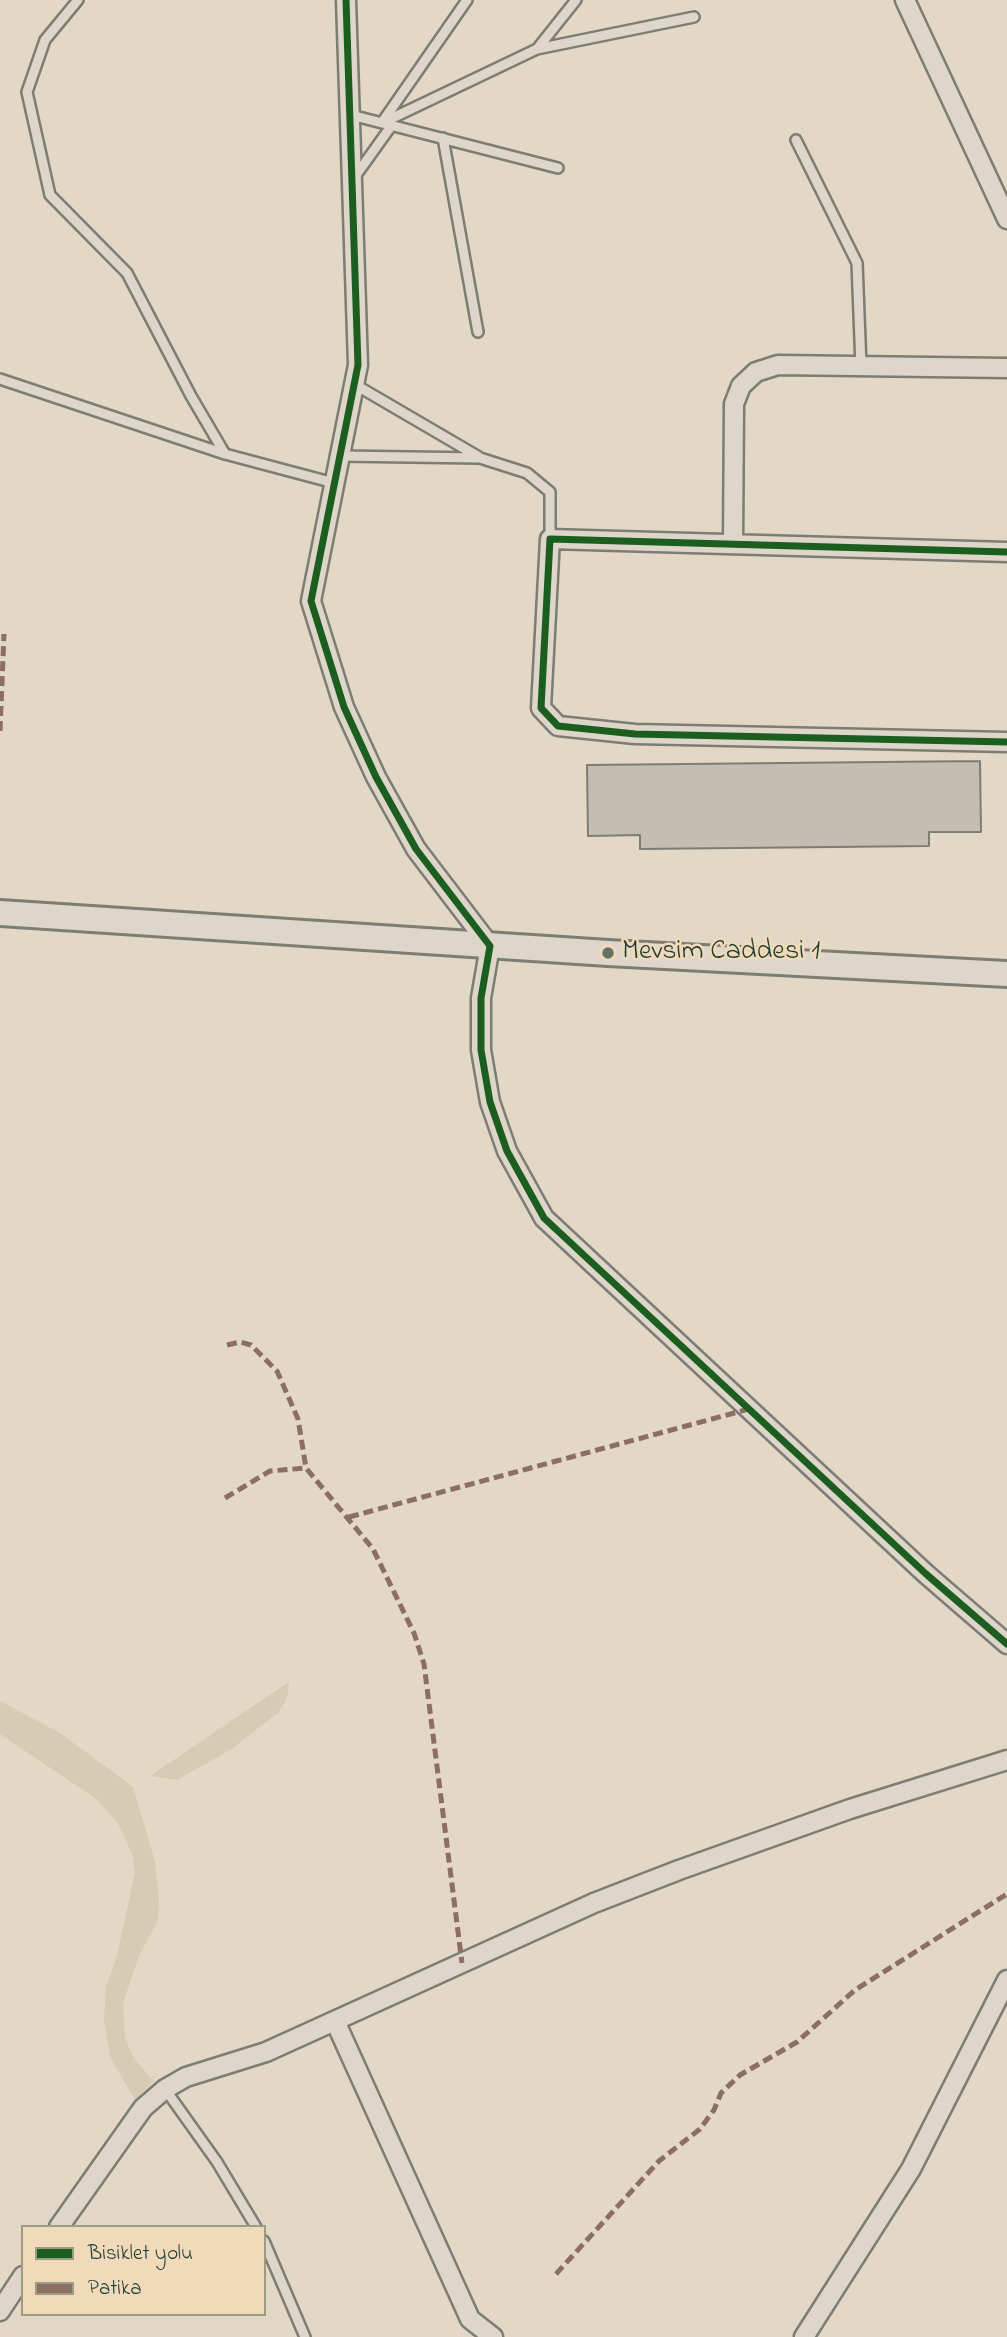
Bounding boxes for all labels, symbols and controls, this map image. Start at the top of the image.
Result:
place label: Mevsim Caddesi 1 [622,936,820,970]
marker: Mevsim Caddesi 1 [600,945,616,961]
legend [21,2225,266,2316]
text: Bisiklet yolu [88,2239,193,2269]
text: Patika [88,2274,142,2304]

